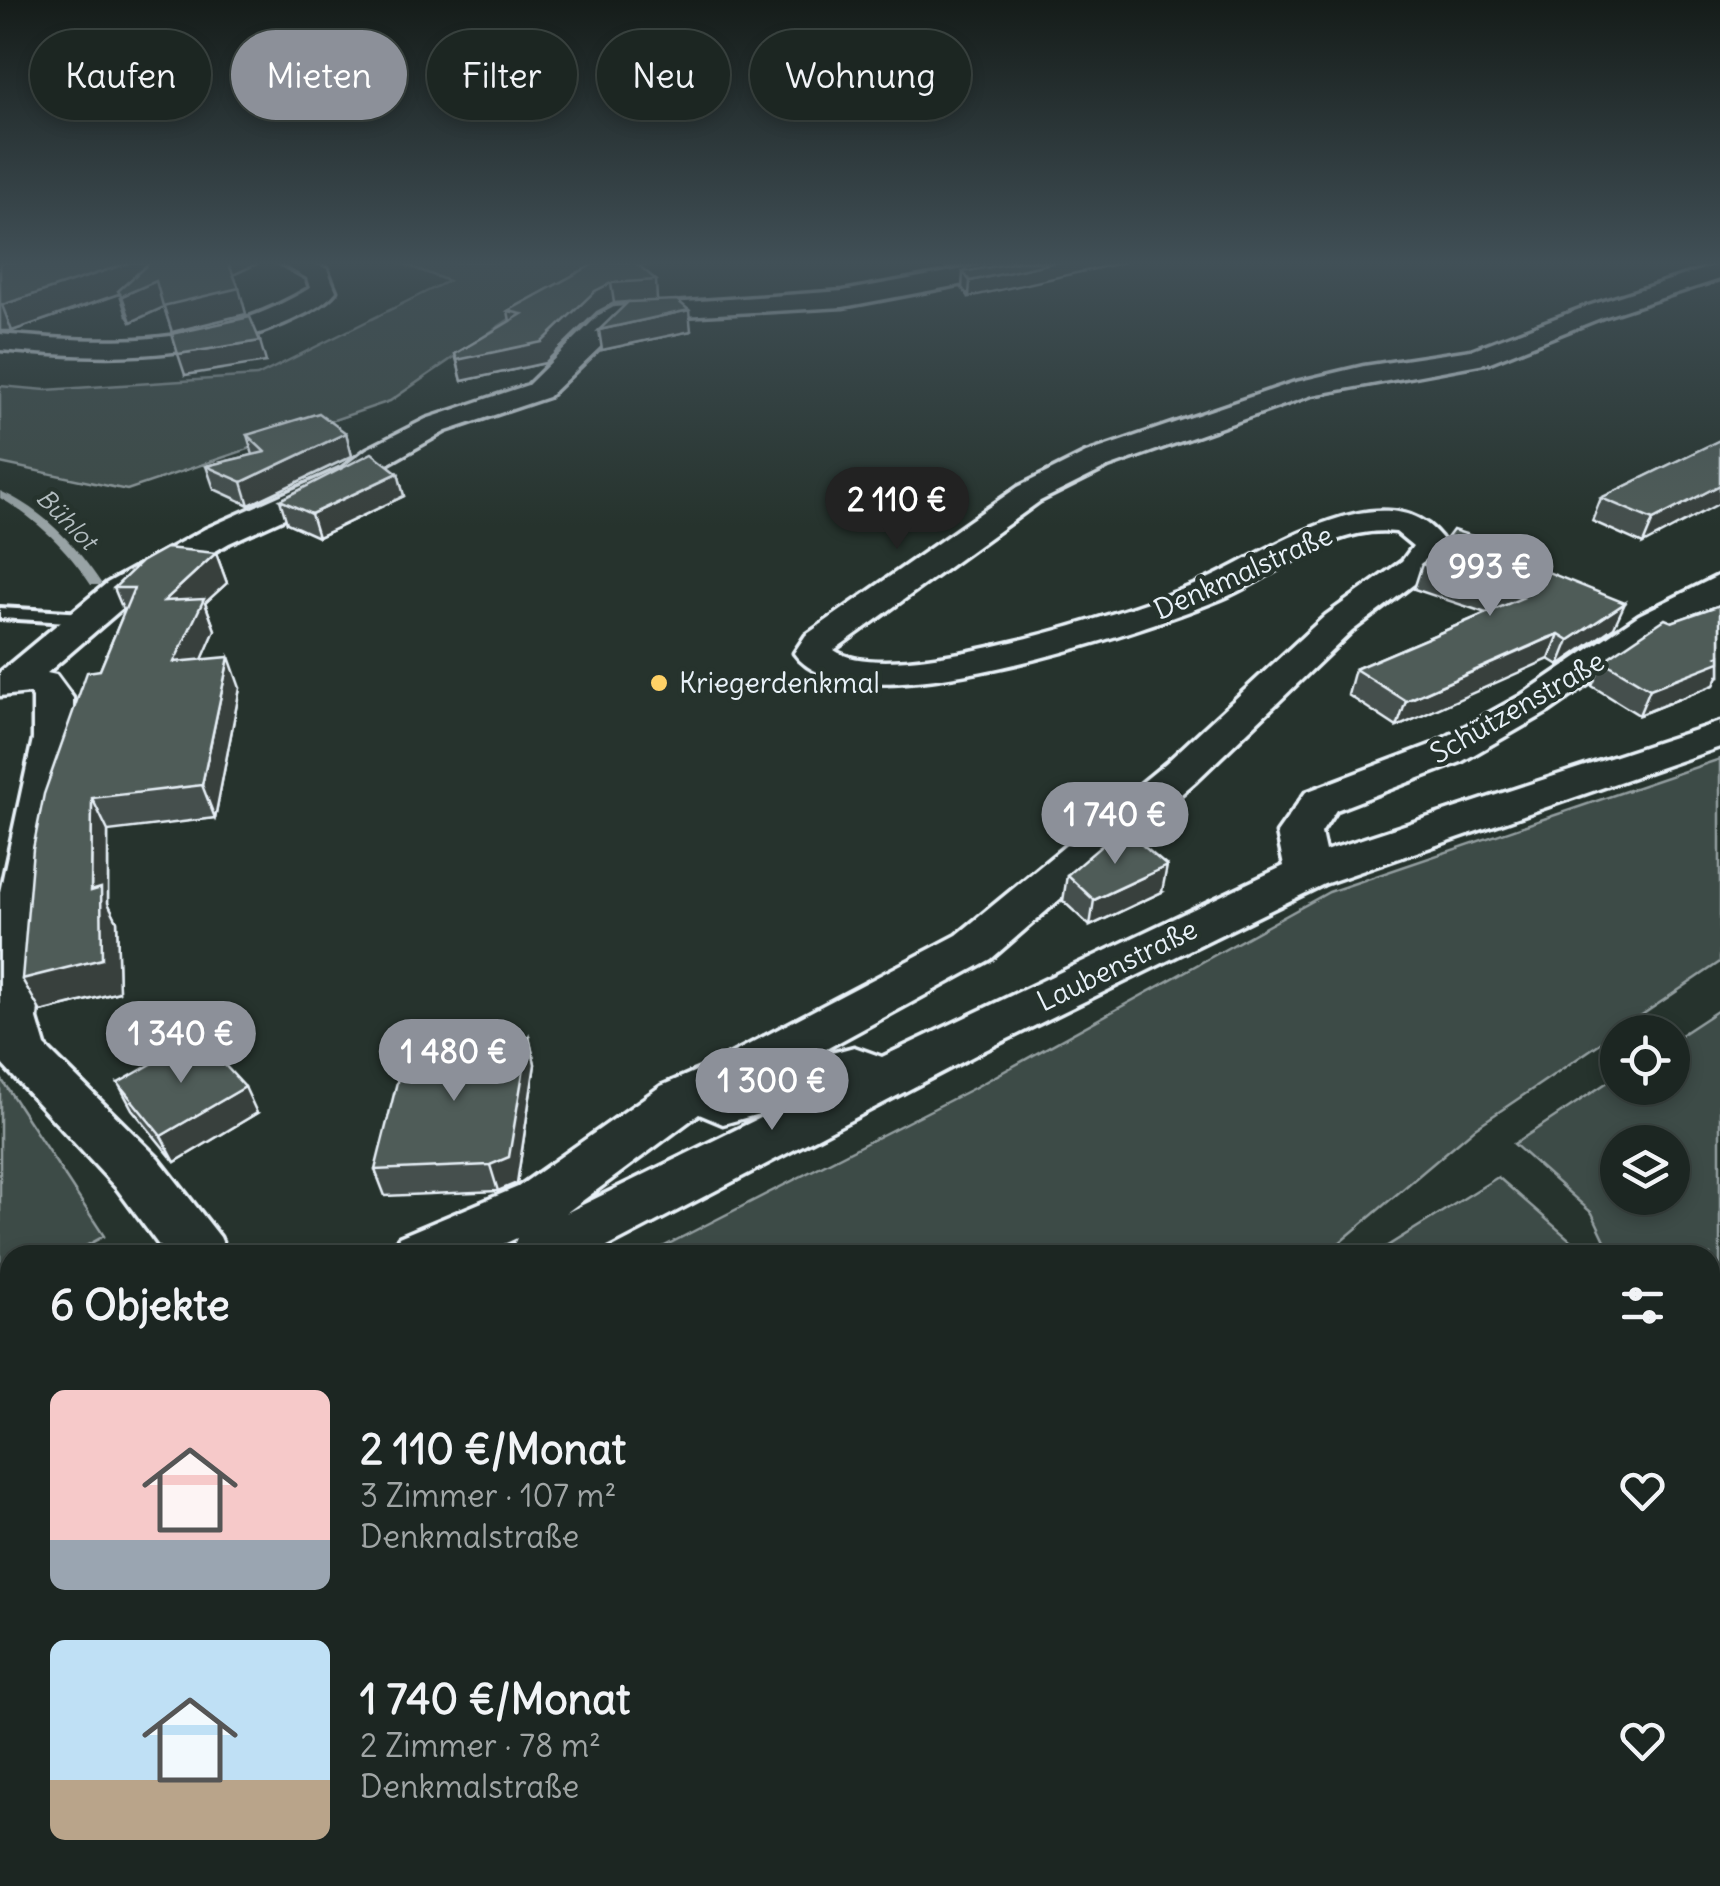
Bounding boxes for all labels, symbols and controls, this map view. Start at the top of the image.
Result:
chip: Kaufen [30,30,211,120]
chip: Mieten [231,30,407,120]
chip: Filter [427,30,577,120]
chip: Neu [597,30,730,120]
chip: Wohnung [750,30,971,120]
pin: 2 110 € [805,467,989,552]
text: 2 110 € [847,479,947,520]
water label: Bühlot [30,482,107,559]
street label: Denkmalstraße [1148,517,1338,627]
pin: 993 € [1420,534,1560,619]
text: 993 € [1448,546,1532,587]
street label: Schützenstraße [1423,643,1611,771]
place label: Kriegerdenkmal [679,665,880,701]
marker: Kriegerdenkmal [648,672,670,694]
pin: 1 740 € [1023,782,1207,867]
text: 1 740 € [1063,794,1167,835]
street label: Laubenstraße [1031,911,1203,1019]
pin: 1 340 € [89,1001,273,1086]
text: 1 340 € [128,1013,234,1054]
map controls [1600,1015,1690,1215]
button: locate [1600,1015,1690,1105]
pin: 1 480 € [362,1019,546,1104]
text: 1 480 € [401,1031,507,1072]
pin: 1 300 € [680,1048,864,1133]
text: 1 300 € [718,1060,826,1101]
button: layers [1600,1125,1690,1215]
icon: filters [1615,1278,1670,1333]
text: 6 Objekte [50,1279,230,1331]
text: 2 110 €/Monat [360,1423,626,1475]
icon: home [130,1430,250,1550]
icon: heart [1615,1463,1670,1518]
text: 3 Zimmer · 107 m² [360,1475,617,1516]
text: Denkmalstraße [360,1516,579,1557]
text: 1 740 €/Monat [360,1673,630,1725]
icon: home [130,1680,250,1800]
icon: heart [1615,1713,1670,1768]
text: 2 Zimmer · 78 m² [360,1725,601,1766]
text: Denkmalstraße [360,1766,579,1807]

